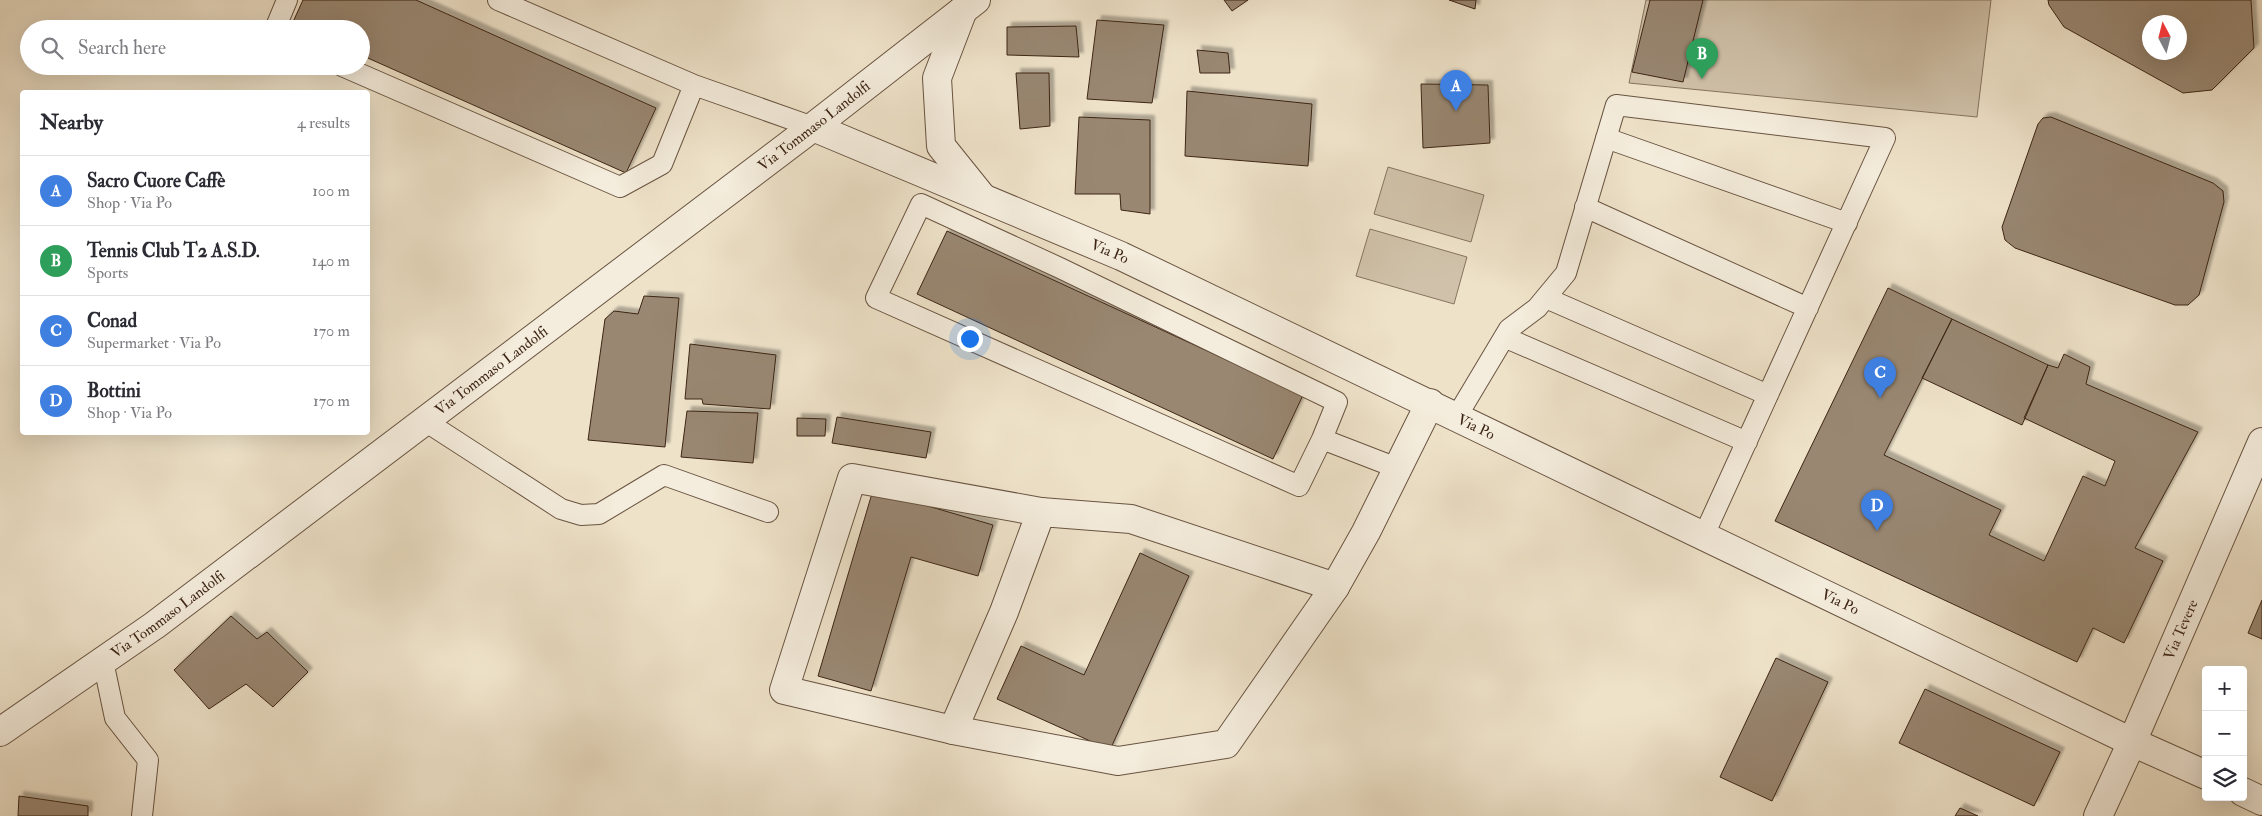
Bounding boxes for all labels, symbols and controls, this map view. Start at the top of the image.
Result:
north arrow [2142,15,2187,60]
search box [20,20,370,75]
icon: search [38,34,66,62]
text: Search here [78,36,166,60]
pin: B [1686,38,1718,79]
pin: A [1440,70,1472,111]
street label: Via Tommaso Landolfi [754,77,874,175]
text: Nearby [40,109,103,136]
text: 4 results [297,113,350,133]
text: Sacro Cuore Caffè [87,169,225,193]
text: A [51,181,61,201]
text: 100 m [312,181,350,201]
text: Shop · Via Po [87,193,172,213]
street label: Via Po [1088,235,1132,268]
text: Tennis Club T2 A.S.D. [87,239,260,263]
text: B [51,251,61,271]
text: 140 m [312,251,350,271]
text: Sports [87,263,128,283]
text: Conad [87,309,137,333]
text: C [50,321,62,341]
text: 170 m [313,321,350,341]
street label: Via Tommaso Landolfi [431,322,551,419]
your location [957,326,983,352]
text: Supermarket · Via Po [87,333,221,353]
pin: C [1864,357,1896,398]
text: Bottini [87,379,141,403]
text: D [49,391,63,411]
text: 170 m [313,391,350,411]
text: Shop · Via Po [87,403,172,423]
street label: Via Po [1454,410,1498,444]
pin: D [1861,490,1893,531]
street label: Via Tommaso Landolfi [107,566,229,662]
street label: Via Po [1818,585,1862,619]
street label: Via Tevere [2159,596,2202,663]
map controls [2202,666,2247,801]
button: + [2202,666,2247,711]
button: − [2202,711,2247,756]
button: layers [2202,756,2247,801]

